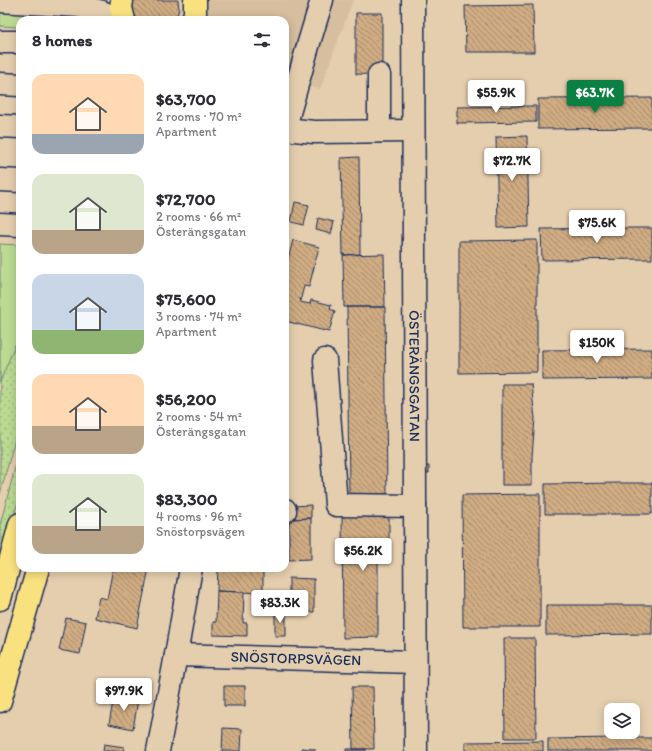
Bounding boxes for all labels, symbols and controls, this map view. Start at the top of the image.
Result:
icon: filters [251,29,273,51]
text: 8 homes [32,30,92,50]
pin: $55.9K [463,80,529,114]
pin: $63.7K [562,80,628,114]
text: $55.9K [477,85,515,100]
text: $63.7K [576,85,614,100]
text: $63,700 [156,89,216,109]
icon: home [64,90,112,138]
text: 2 rooms · 70 m² [156,109,242,124]
text: Apartment [156,124,217,139]
pin: $72.7K [479,148,545,182]
text: $72.7K [493,153,531,168]
text: $72,700 [156,189,215,209]
icon: home [64,190,112,238]
text: 2 rooms · 66 m² [156,209,241,224]
pin: $75.6K [564,210,630,244]
text: $75.6K [578,215,616,230]
text: Österängsgatan [156,224,246,239]
text: $75,600 [156,289,216,309]
icon: home [64,290,112,338]
text: 3 rooms · 74 m² [156,309,242,324]
street label: ÖSTERÄNGSGATAN [405,310,424,442]
text: Apartment [156,324,217,339]
pin: $150K [569,330,625,364]
text: $150K [579,335,615,350]
text: $56,200 [156,389,216,409]
icon: home [64,390,112,438]
text: 2 rooms · 54 m² [156,409,242,424]
text: Österängsgatan [156,424,246,439]
text: $83,300 [156,489,217,509]
icon: home [64,490,112,538]
text: 4 rooms · 96 m² [156,509,242,524]
text: Snöstorpsvägen [156,524,245,539]
pin: $56.2K [330,538,396,572]
text: $56.2K [344,543,382,558]
pin: $83.3K [247,590,313,624]
text: $83.3K [260,595,300,610]
street label: SNÖSTORPSVÄGEN [230,648,362,669]
pin: $97.9K [91,678,157,712]
text: $97.9K [105,683,143,698]
map controls [604,703,640,739]
button: layers [604,703,640,739]

